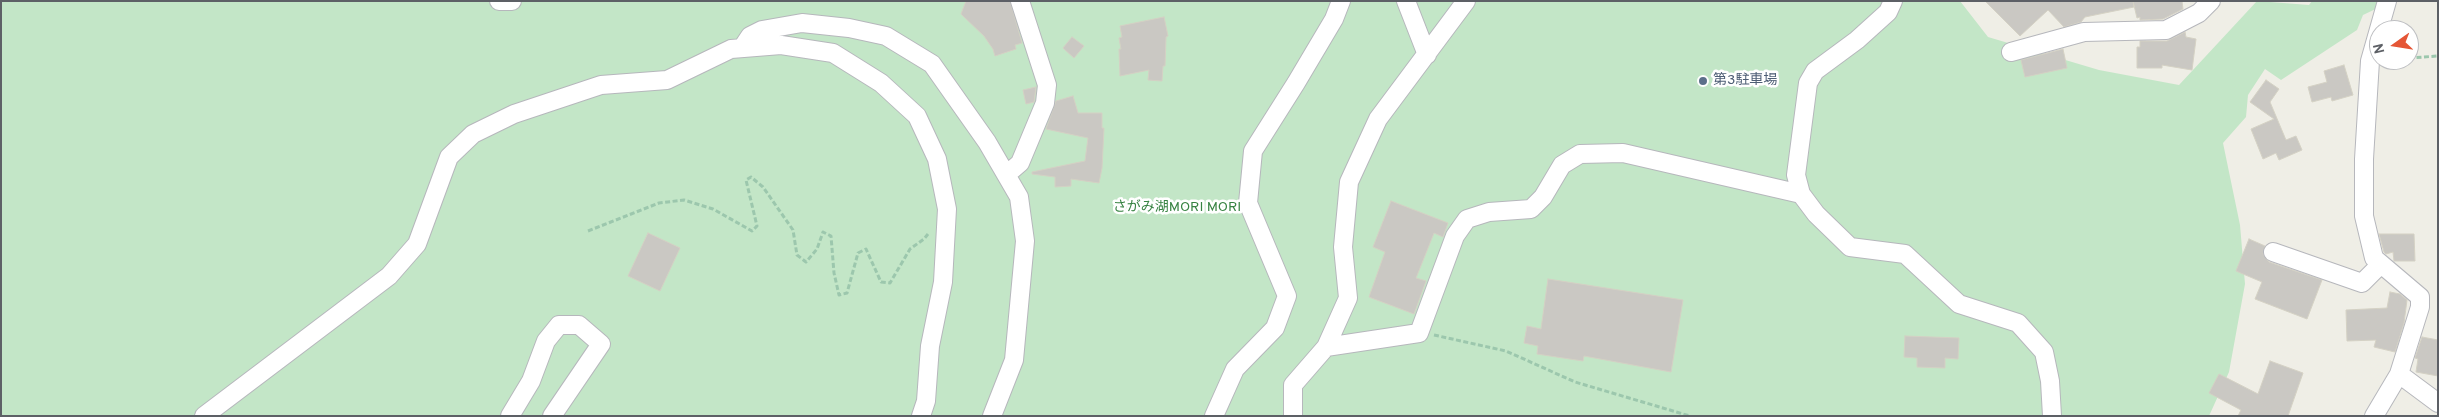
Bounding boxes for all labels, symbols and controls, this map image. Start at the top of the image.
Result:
north arrow [2369,20,2419,70]
text: N [2370,41,2389,55]
place label: 第3駐車場 [1713,73,1777,89]
marker: 第3駐車場 [1697,75,1709,87]
park label: さがみ湖MORI MORI [1113,200,1241,216]

